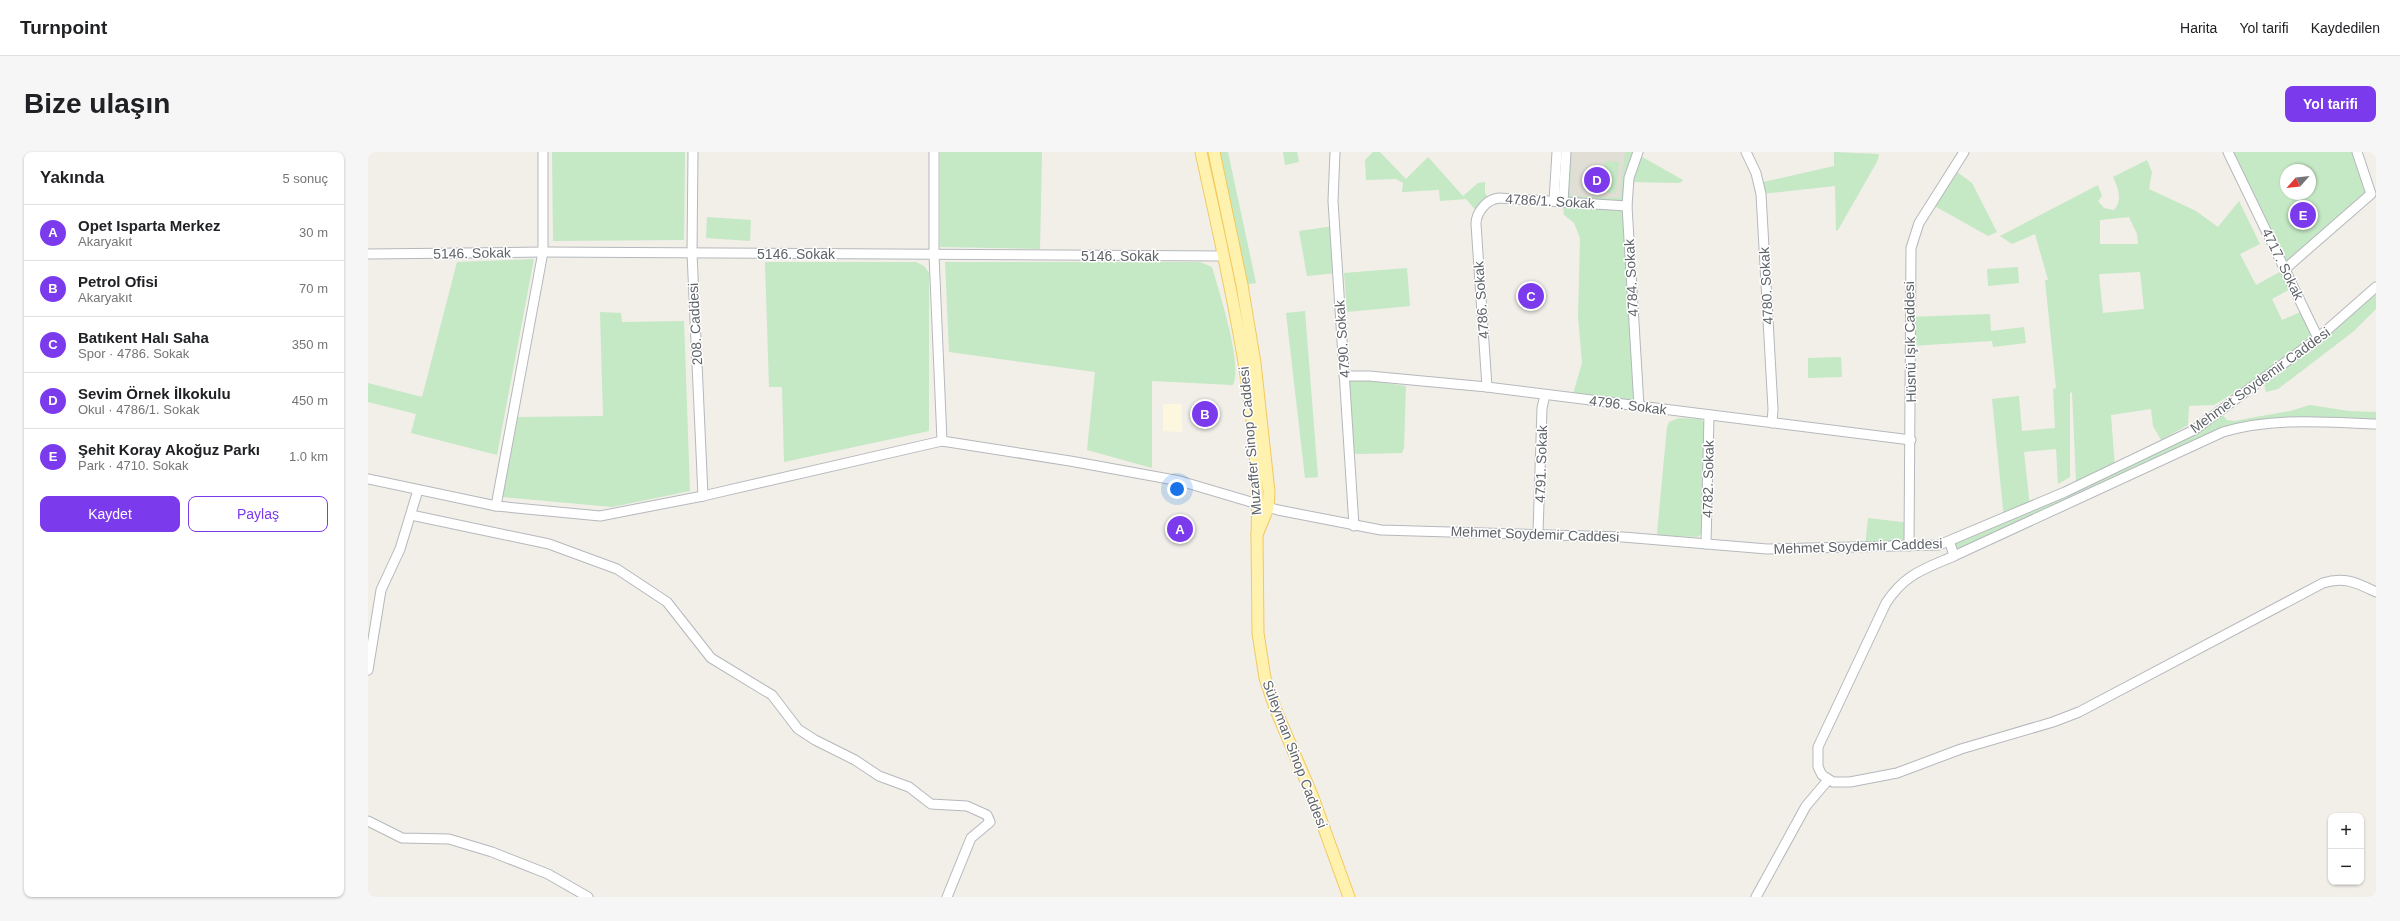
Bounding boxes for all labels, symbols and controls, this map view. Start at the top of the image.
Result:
text: Turnpoint [20,17,107,38]
text: Harita [2180,20,2217,36]
text: Yol tarifi [2239,20,2289,36]
text: Kaydedilen [2311,20,2380,36]
button: Yol tarifi [2285,86,2376,122]
text: Bize ulaşın [24,88,170,119]
north arrow [2280,164,2316,200]
pin: D [1584,165,1610,195]
text: Yakında [40,168,104,187]
text: 5 sonuç [282,171,328,186]
street label: 4786/1. Sokak [1505,191,1596,211]
pin: E [2290,200,2316,230]
text: Opet Isparta Merkez [78,217,221,234]
text: A [48,225,58,240]
text: 30 m [299,225,328,240]
street label: 4717. Sokak [2259,226,2308,303]
text: Akaryakıt [78,234,132,249]
street label: 4784. Sokak [1621,238,1641,317]
street label: 5146. Sokak [433,244,512,262]
street label: 5146. Sokak [757,246,836,262]
street label: 4780. Sokak [1756,246,1776,325]
street label: 5146. Sokak [1081,248,1160,264]
street label: 4786. Sokak [1470,260,1492,339]
text: Petrol Ofisi [78,273,158,290]
text: B [48,281,58,296]
text: 70 m [299,281,328,296]
pin: C [1518,281,1544,311]
street label: Hüsnü Işık Caddesi [1901,281,1919,403]
street label: 208. Caddesi [685,282,705,366]
text: Akaryakıt [78,290,132,305]
street label: 4790. Sokak [1331,299,1353,378]
street label: Mehmet Soydemir Caddesi [2187,324,2333,436]
text: Batıkent Halı Saha [78,329,209,346]
text: C [48,337,58,352]
text: 350 m [292,337,328,352]
text: Spor · 4786. Sokak [78,346,189,361]
street label: Muzaffer Sinop Caddesi [1236,366,1264,516]
text: Sevim Örnek İlkokulu [78,385,231,402]
street label: 4796. Sokak [1588,392,1669,418]
text: D [48,393,58,408]
text: 450 m [292,393,328,408]
pin: B [1192,399,1218,429]
text: Okul · 4786/1. Sokak [78,402,199,417]
street label: 4791. Sokak [1532,424,1550,503]
street label: 4782. Sokak [1699,439,1717,518]
text: Şehit Koray Akoğuz Parkı [78,441,260,458]
text: E [49,449,57,464]
text: 1.0 km [289,449,328,464]
text: Park · 4710. Sokak [78,458,189,473]
your location [1167,479,1187,499]
button: Kaydet [40,496,180,532]
button: Paylaş [188,496,328,532]
pin: A [1167,514,1193,544]
street label: Mehmet Soydemir Caddesi [1450,523,1620,545]
street label: Mehmet Soydemir Caddesi [1773,535,1943,557]
street label: Süleyman Sinop Caddesi [1259,678,1331,830]
map controls [2328,813,2364,885]
button: + [2328,813,2364,849]
button: − [2328,849,2364,885]

